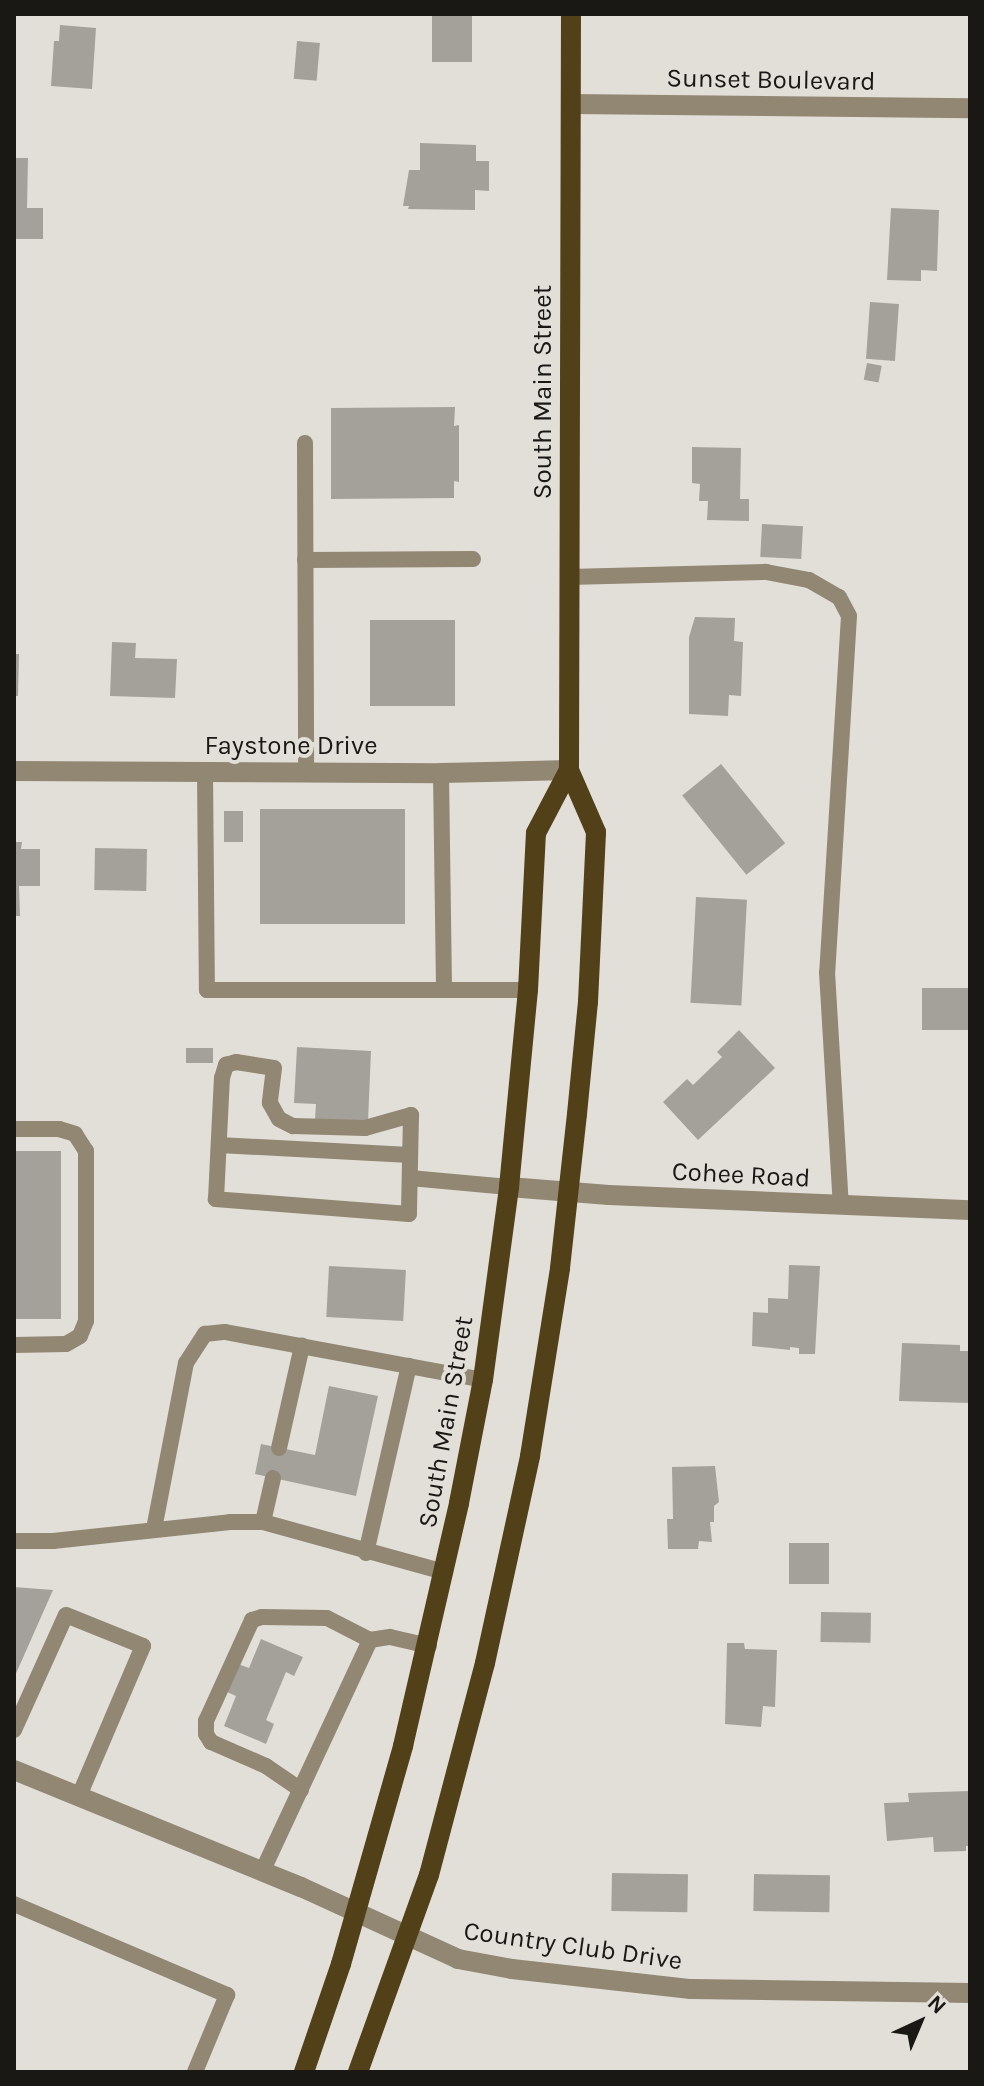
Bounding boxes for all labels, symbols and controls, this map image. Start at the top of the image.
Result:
street label: Sunset Boulevard [666,63,876,97]
street label: South Main Street [527,285,559,499]
street label: Faystone Drive [204,730,378,762]
street label: Cohee Road [671,1156,811,1194]
street label: South Main Street [412,1314,480,1530]
street label: Country Club Drive [462,1915,684,1977]
north arrow [880,1982,960,2062]
text: N [922,1990,951,2020]

